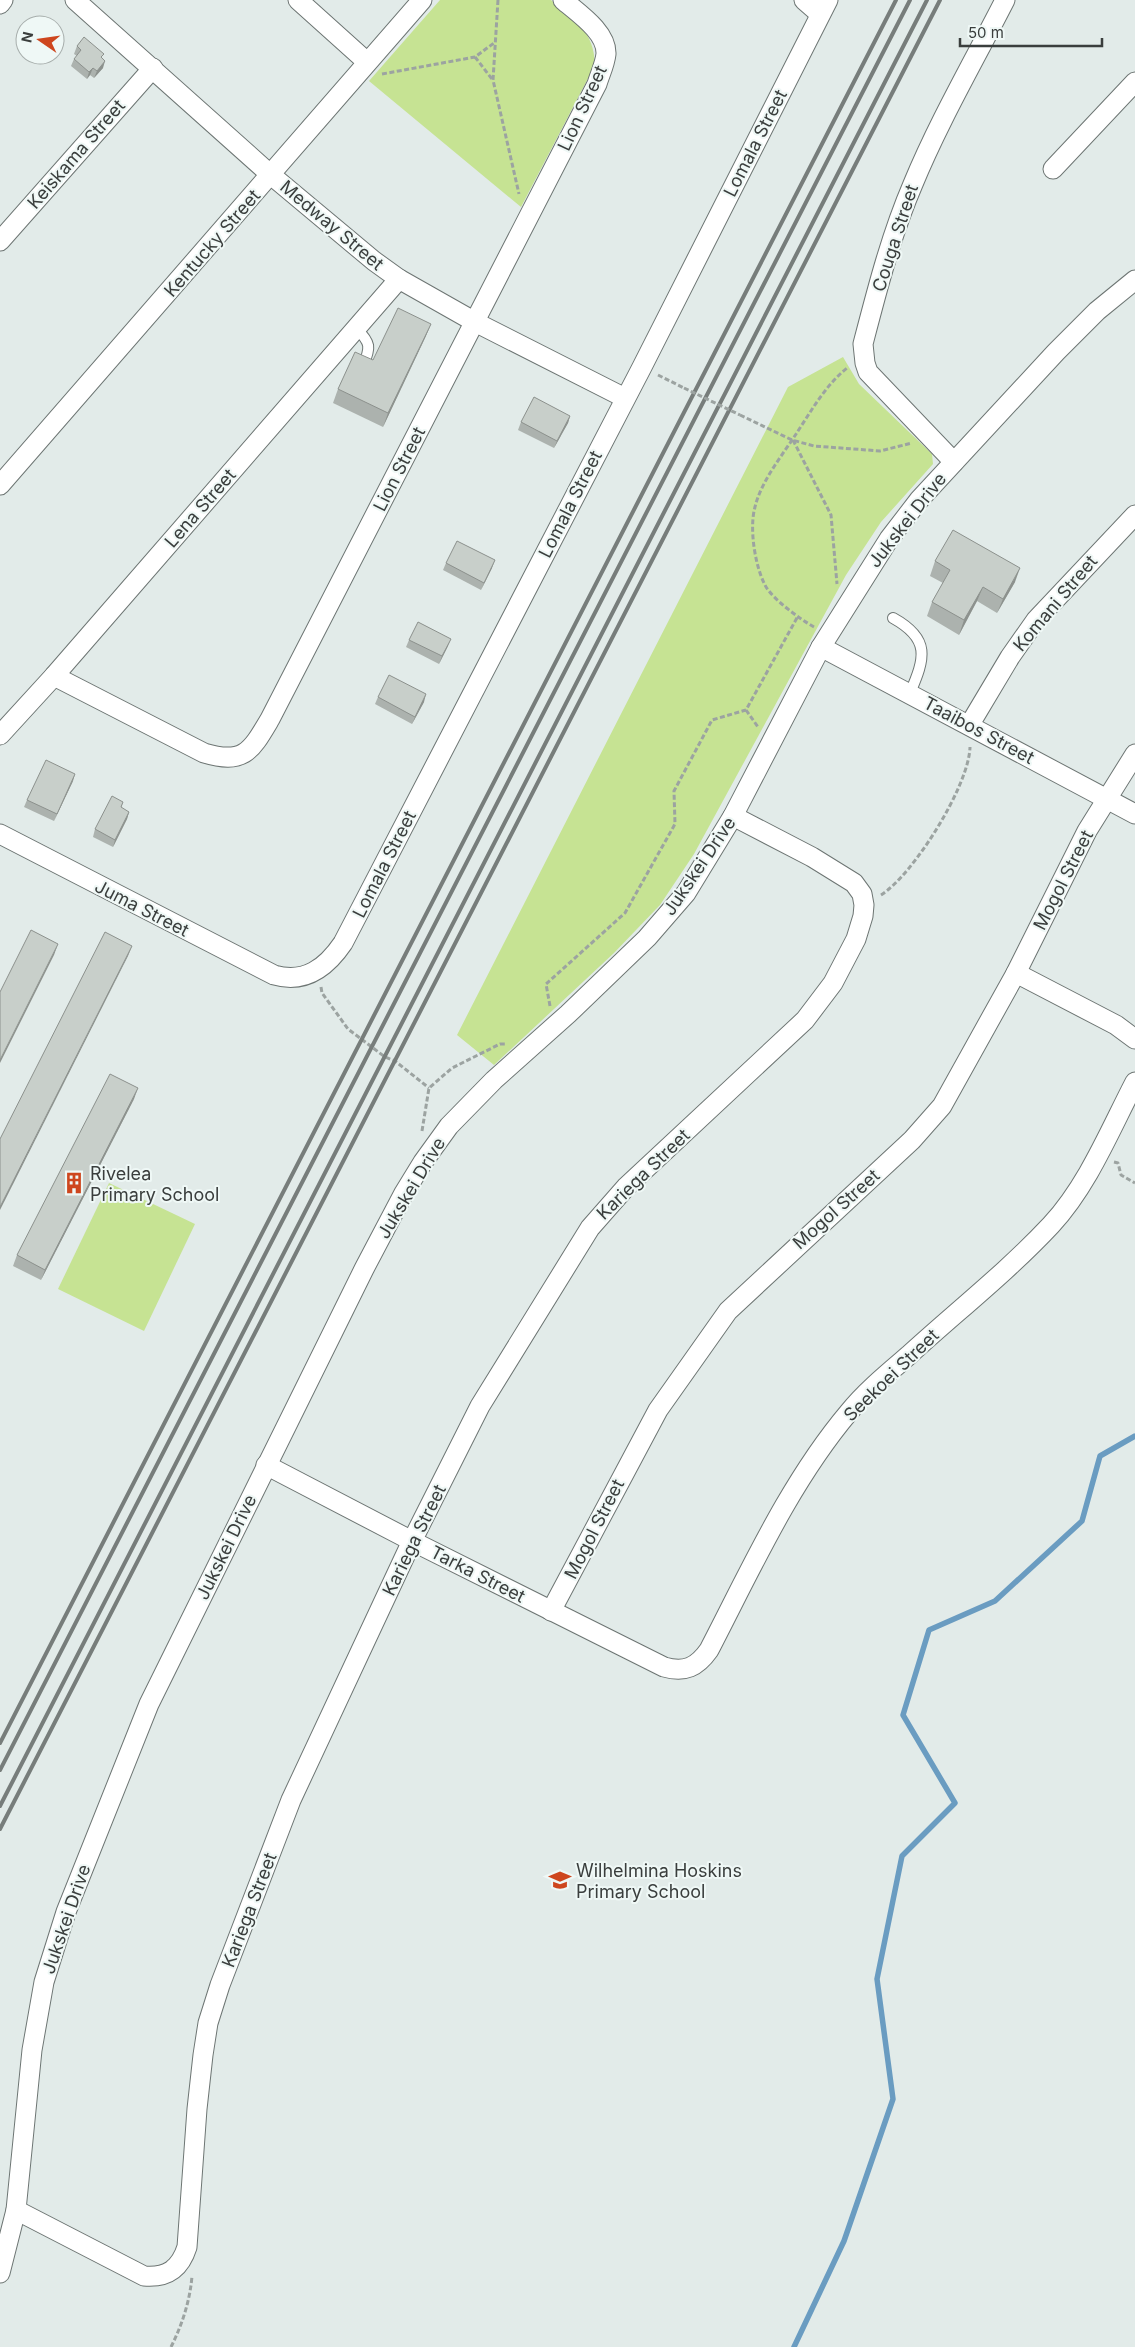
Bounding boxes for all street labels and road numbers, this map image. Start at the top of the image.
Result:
street label: Lion Street [553,62,611,154]
street label: Lomala Street [719,86,791,200]
street label: Keiskama Street [23,95,129,213]
street label: Medway Street [276,176,388,274]
street label: Couga Street [868,182,922,294]
street label: Kentucky Street [160,185,264,301]
street label: Lion Street [369,423,429,515]
street label: Lomala Street [534,447,606,561]
street label: Lena Street [160,464,240,552]
street label: Jukskei Drive [864,468,950,572]
street label: Komani Street [1009,551,1101,655]
street label: Taaibos Street [920,692,1038,768]
street label: Lomala Street [348,807,420,921]
street label: Jukskei Drive [658,813,740,919]
street label: Mogol Street [1029,827,1097,933]
street label: Juma Street [91,875,193,941]
street label: Kariega Street [592,1124,694,1224]
street label: Jukskei Drive [373,1134,449,1242]
street label: Mogol Street [788,1165,884,1253]
street label: Seekoei Street [839,1324,943,1425]
street label: Mogol Street [560,1476,628,1582]
street label: Kariega Street [378,1481,450,1599]
street label: Jukskei Drive [191,1491,261,1603]
street label: Tarka Street [427,1541,529,1607]
street label: Kariega Street [217,1850,281,1970]
street label: Jukskei Drive [37,1862,95,1976]

